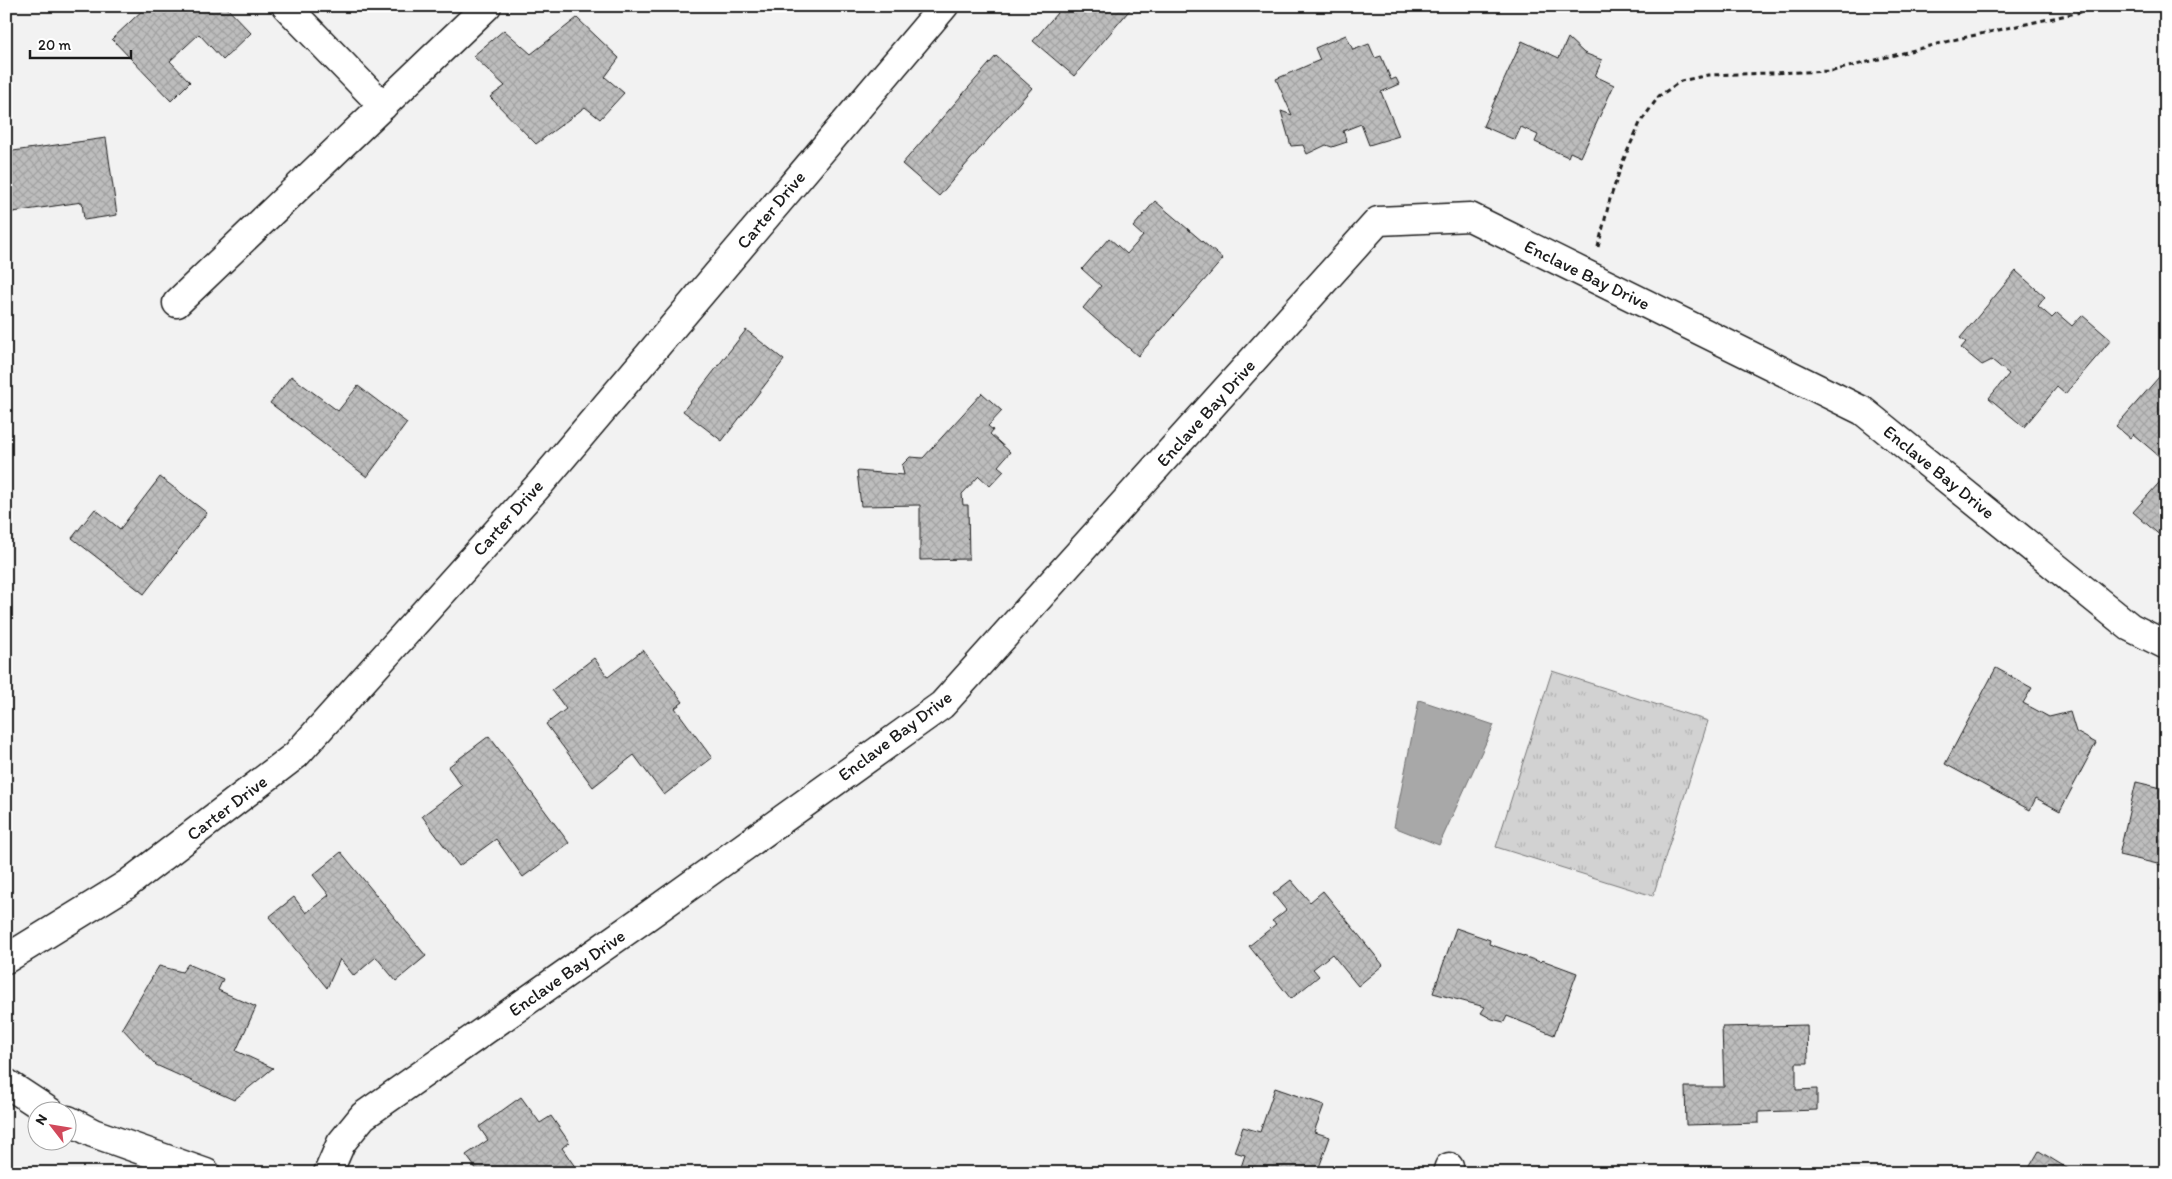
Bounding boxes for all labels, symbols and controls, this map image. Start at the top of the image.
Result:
scale bar [30,28,131,60]
text: 20 m [38,36,72,54]
street label: Carter Drive [732,166,810,254]
street label: Enclave Bay Drive [1521,235,1653,315]
street label: Enclave Bay Drive [1152,355,1260,471]
street label: Enclave Bay Drive [1879,420,1999,524]
street label: Carter Drive [468,475,548,561]
street label: Enclave Bay Drive [834,686,956,786]
street label: Carter Drive [182,771,272,845]
street label: Enclave Bay Drive [505,925,629,1021]
north arrow [28,1102,78,1152]
text: N [32,1111,51,1128]

